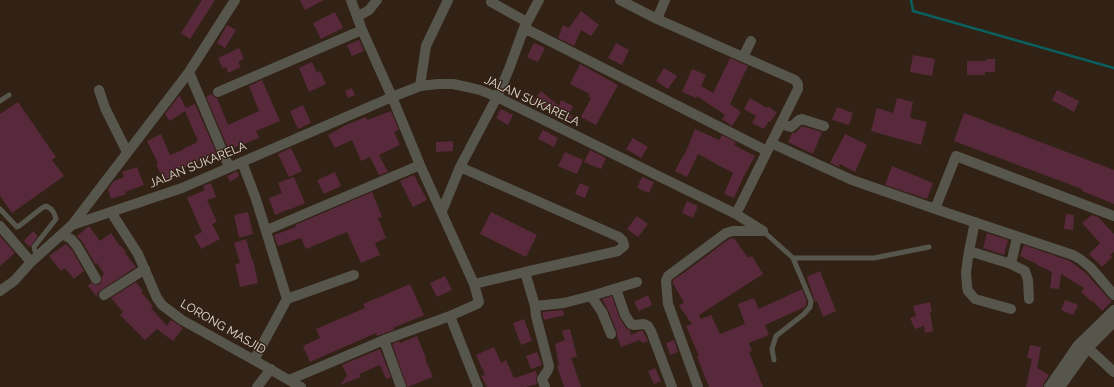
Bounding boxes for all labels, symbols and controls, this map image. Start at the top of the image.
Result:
street label: JALAN SUKARELA [482,73,582,129]
street label: JALAN SUKARELA [147,139,249,191]
street label: LORONG MASJID [178,297,268,357]

